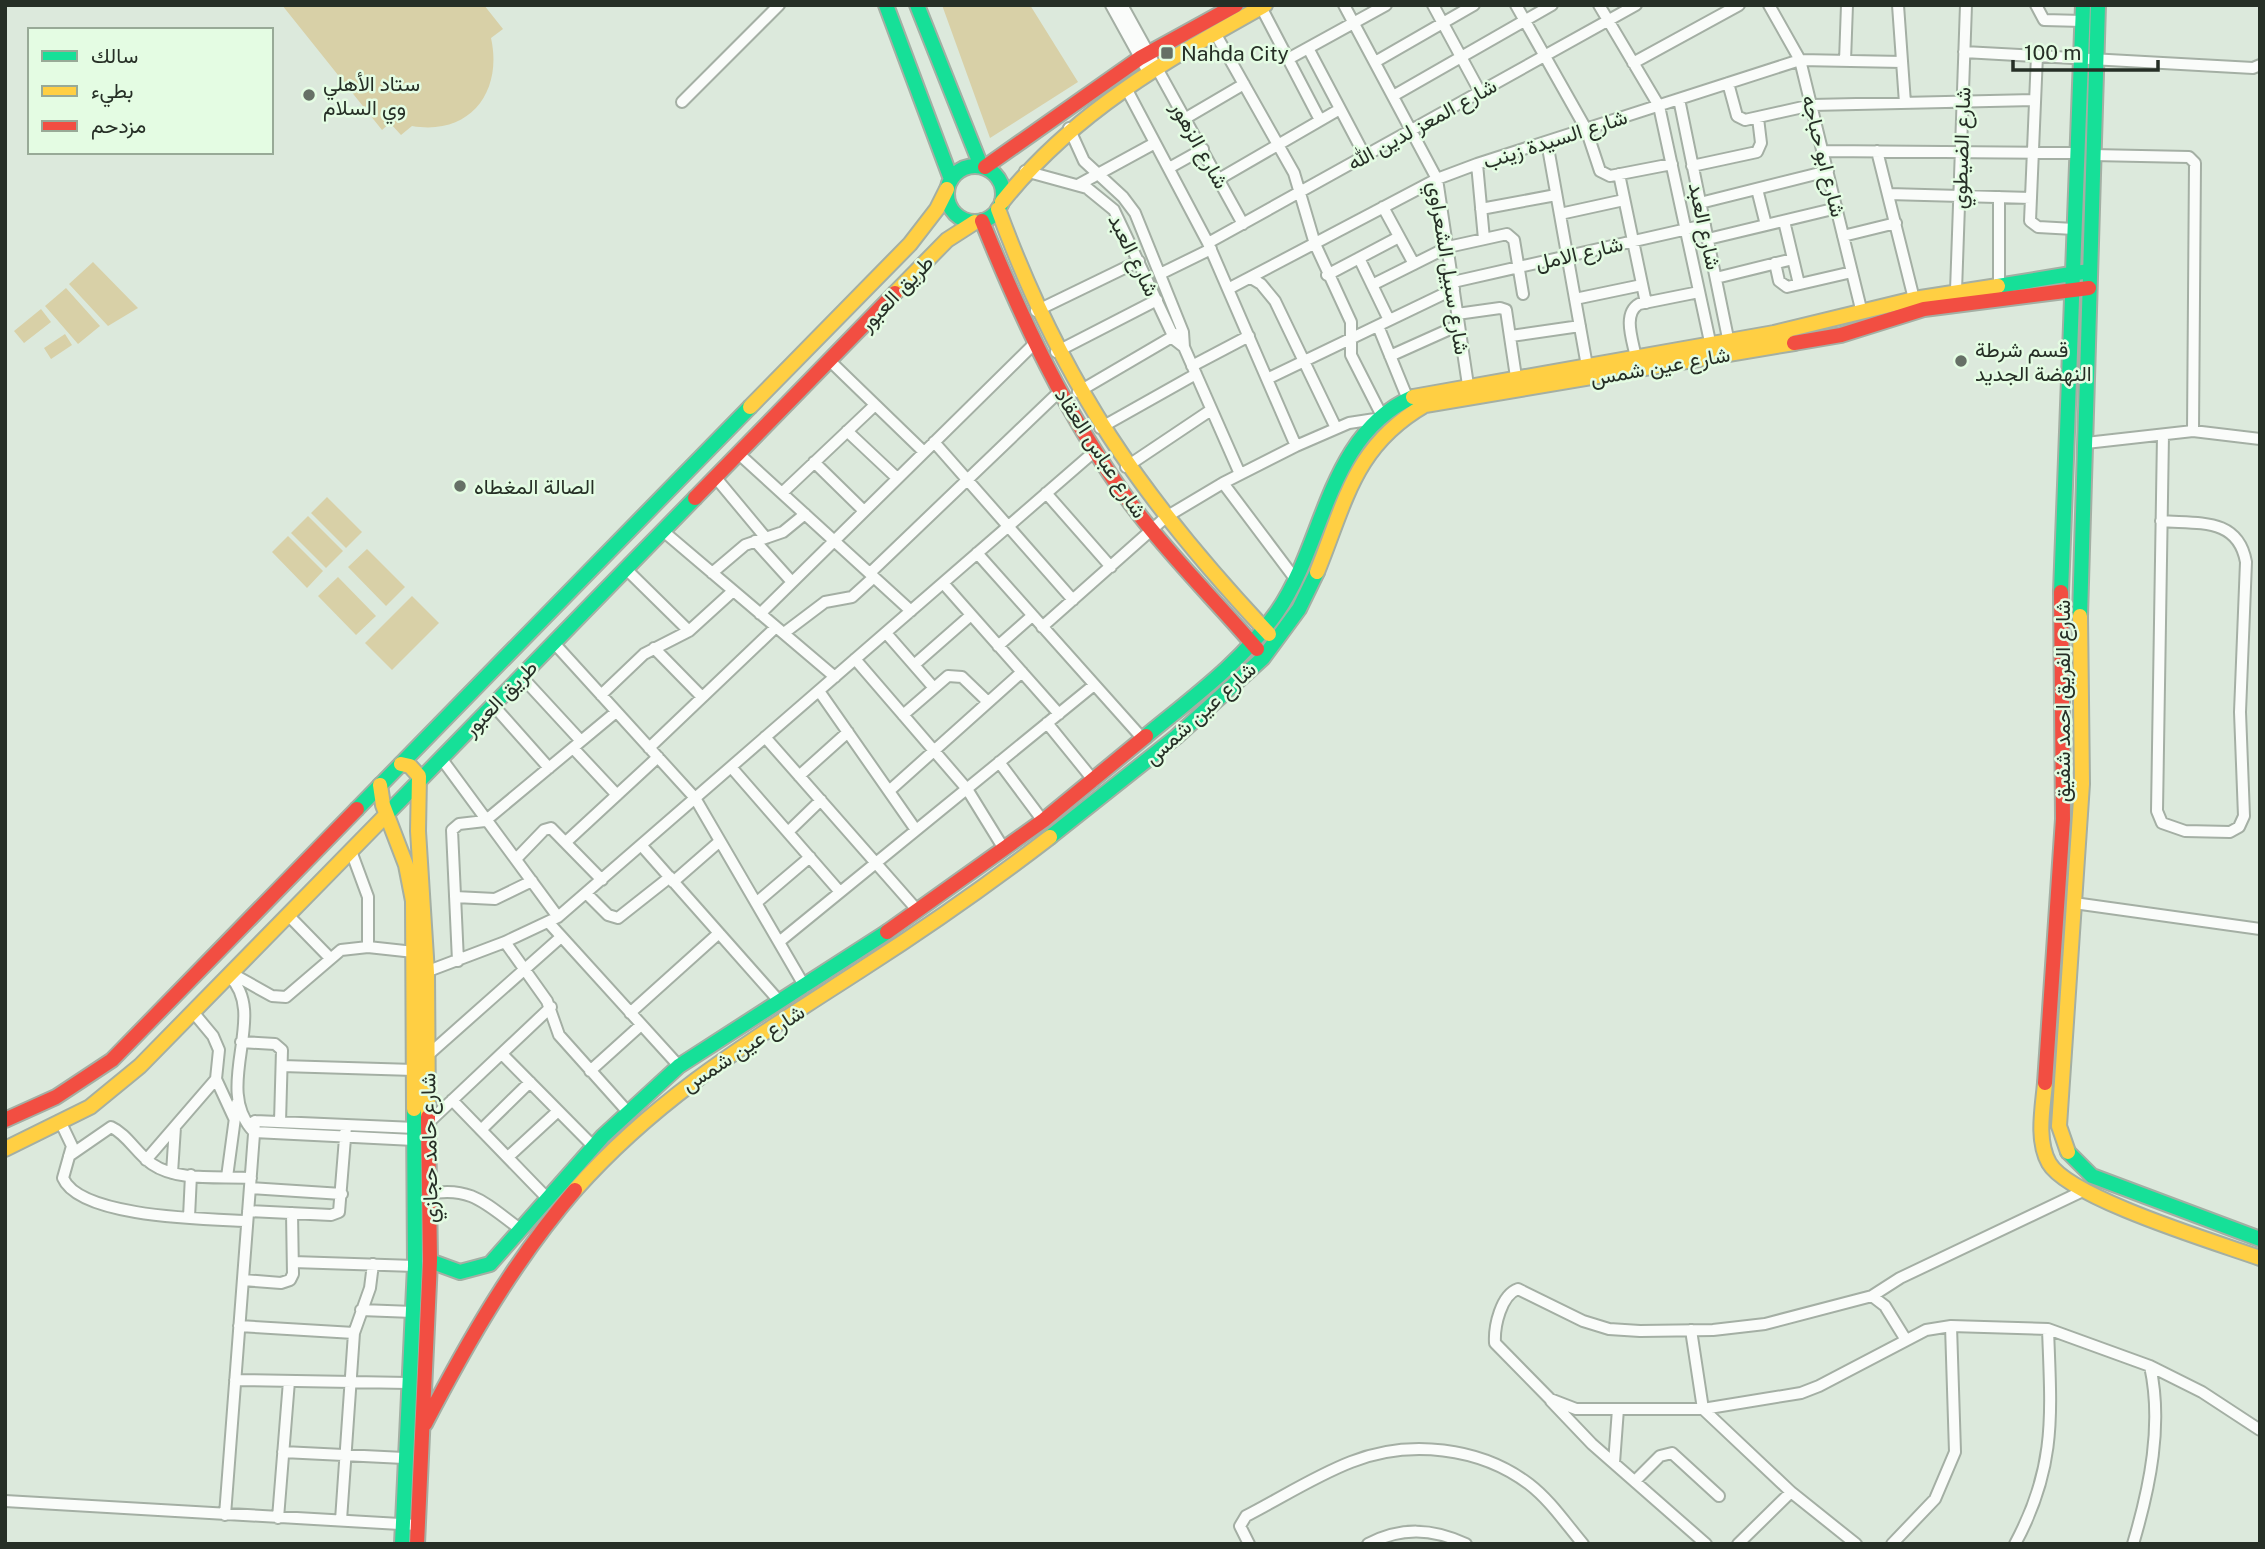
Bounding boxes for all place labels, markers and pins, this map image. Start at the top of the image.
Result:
place label: Nahda City [1181,41,1289,66]
marker: Nahda City [1159,45,1175,61]
place label: ستاد الأهلي وي السلام [323,71,420,125]
marker: ستاد الأهلي وي السلام [301,87,317,103]
place label: قسم شرطة النهضة الجديد [1975,337,2092,387]
marker: قسم شرطة النهضة الجديد [1953,353,1969,369]
place label: الصالة المغطاه [474,474,595,499]
marker: الصالة المغطاه [452,478,468,494]

